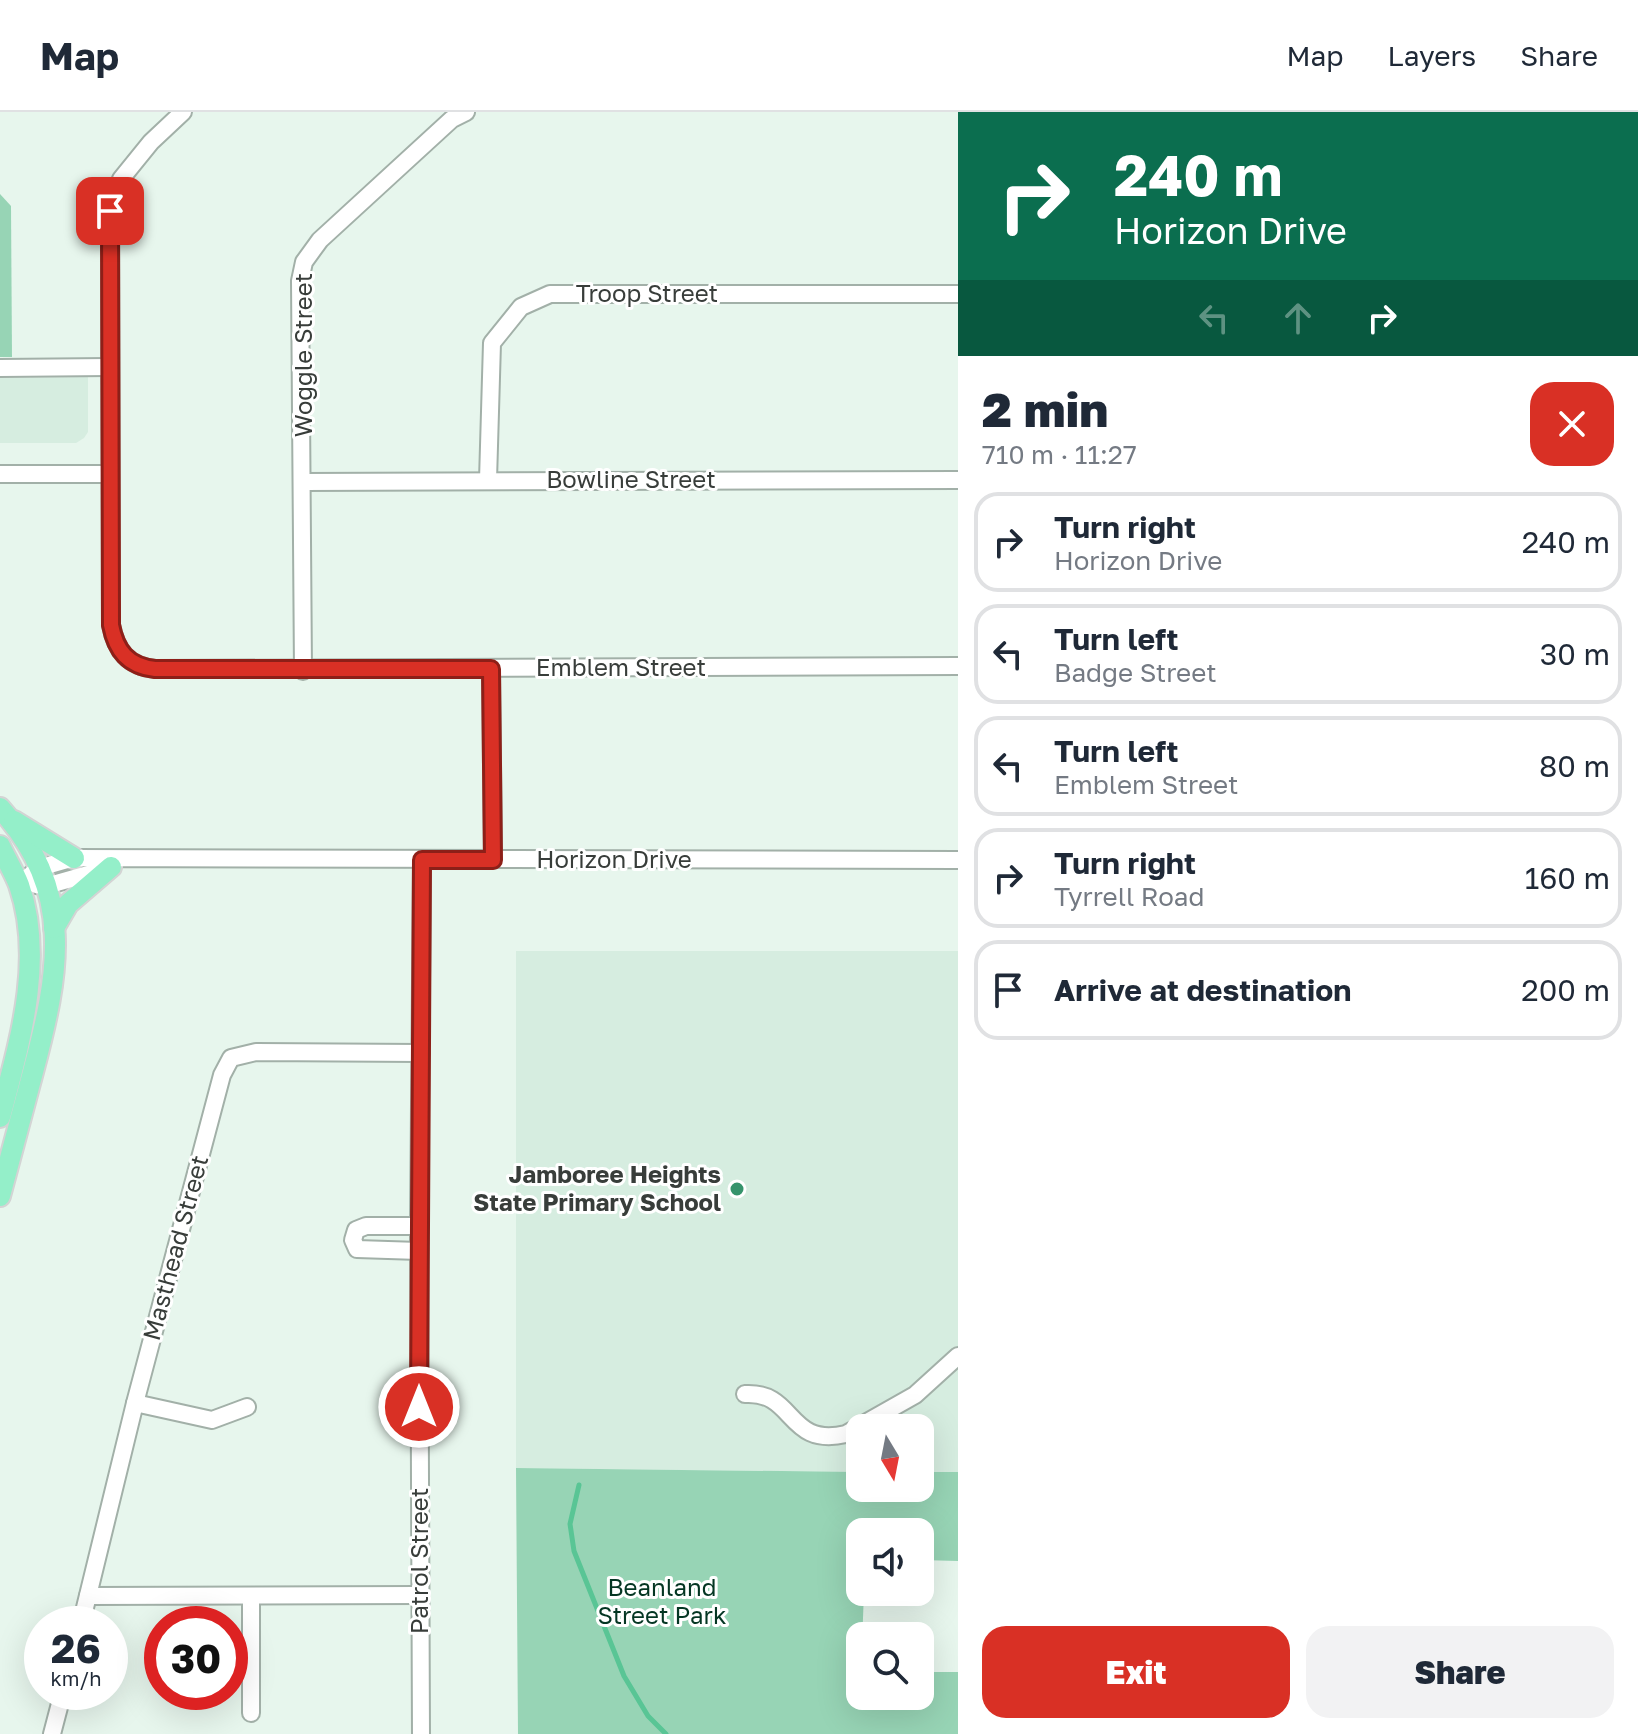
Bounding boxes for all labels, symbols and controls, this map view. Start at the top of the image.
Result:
text: Map [40,33,119,78]
text: Map [1286,39,1344,72]
text: Layers [1388,39,1476,72]
text: Share [1520,39,1598,72]
text: 240 m [1114,141,1283,208]
icon: right [982,144,1086,248]
pin [76,177,144,245]
icon: arrive [88,189,132,233]
text: Horizon Drive [1114,209,1347,252]
street label: Woggle Street [288,273,317,437]
street label: Troop Street [576,278,718,307]
icon: left [1192,296,1236,340]
icon: ahead [1276,296,1320,340]
icon: right [1360,296,1404,340]
text: 2 min [982,380,1108,438]
button: close [1530,382,1614,466]
text: 710 m · 11:27 [982,439,1137,470]
street label: Bowline Street [546,464,716,493]
text: Turn right [1054,509,1196,545]
icon: right [986,520,1030,564]
text: 240 m [1522,524,1610,560]
text: Horizon Drive [1054,545,1222,576]
text: Turn left [1054,621,1179,657]
icon: left [986,632,1030,676]
text: 30 m [1540,636,1610,672]
street label: Emblem Street [536,652,706,681]
text: Badge Street [1054,657,1217,688]
text: Turn left [1054,733,1179,769]
icon: left [986,744,1030,788]
text: 80 m [1539,748,1610,784]
text: Emblem Street [1054,769,1238,800]
street label: Horizon Drive [536,844,692,873]
text: Turn right [1054,845,1196,881]
icon: right [986,856,1030,900]
text: 160 m [1525,860,1610,896]
text: Tyrrell Road [1054,881,1205,912]
icon: arrive [986,968,1030,1012]
text: Arrive at destination [1054,972,1351,1008]
text: 200 m [1521,972,1610,1008]
street label: Masthead Street [136,1152,213,1343]
place label: Jamboree Heights State Primary School [473,1159,721,1216]
marker: Jamboree Heights State Primary School [728,1180,746,1198]
position arrow [377,1365,461,1449]
north arrow [846,1414,934,1502]
map controls [846,1414,934,1710]
street label: Patrol Street [404,1488,433,1634]
button: sound [846,1518,934,1606]
park label: Beanland Street Park [598,1572,727,1629]
speed limit sign: 30 [144,1606,248,1710]
button: search [846,1622,934,1710]
text: 26 [51,1624,101,1672]
button: Exit [982,1626,1290,1718]
button: Share [1306,1626,1614,1718]
text: km/h [51,1666,101,1690]

